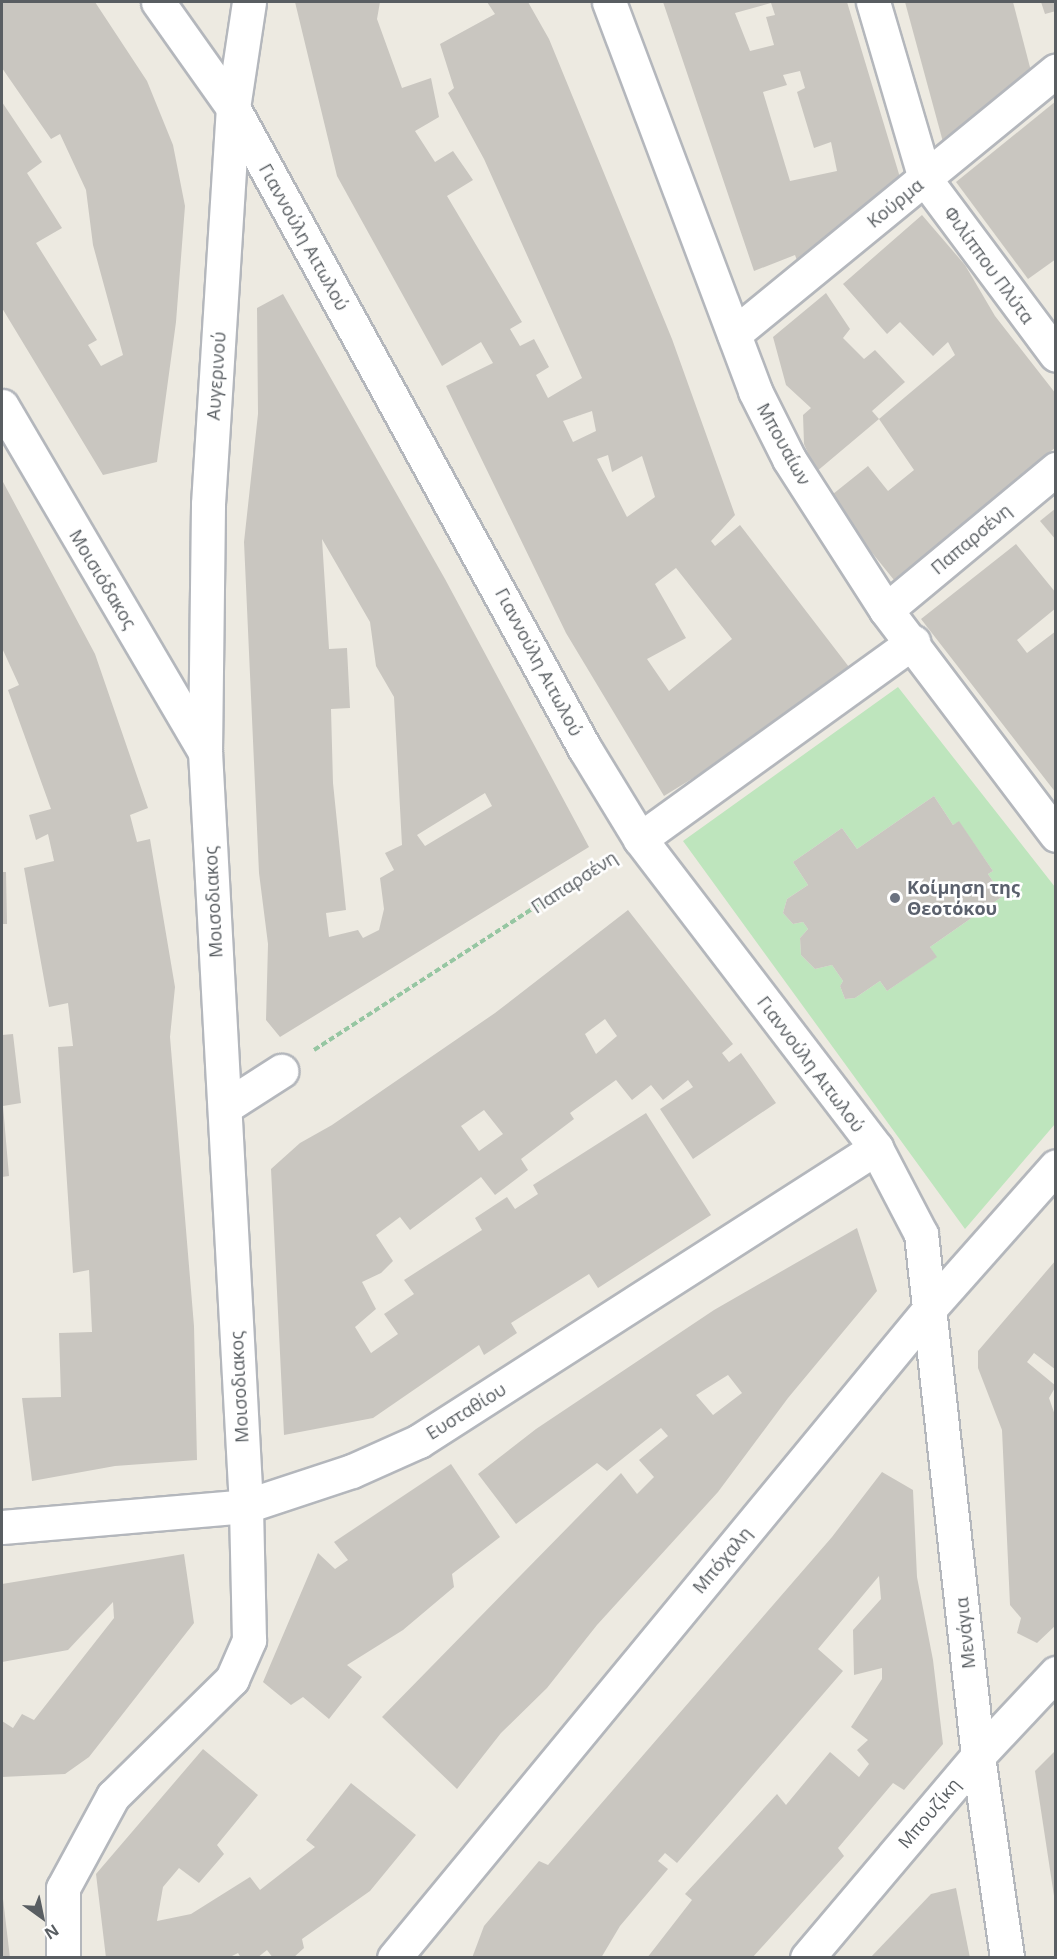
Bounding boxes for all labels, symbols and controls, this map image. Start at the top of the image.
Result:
street label: Γιαννούλη Αιτωλού [255,160,353,314]
street label: Κούρμα [863,174,927,232]
street label: Φιλίππου Πλύτα [939,202,1039,328]
street label: Αυγερινού [202,331,230,421]
street label: Μπουαίων [753,399,815,489]
street label: Παπαρσένη [927,499,1015,579]
street label: Μοισιόδακος [65,526,141,632]
street label: Γιαννούλη Αιτωλού [491,584,587,740]
street label: Μοισοδιακος [199,846,227,958]
street label: Παπαρσένη [527,846,621,918]
place label: Κοίμηση της Θεοτόκου [907,877,1020,920]
marker: Κοίμηση της Θεοτόκου [888,891,902,905]
street label: Γιαννούλη Αιτωλού [753,992,869,1136]
street label: Μοισοδιακος [225,1331,253,1443]
street label: Ευσταθίου [422,1378,510,1444]
street label: Μπόχαλη [688,1522,756,1598]
street label: Μενάγια [951,1596,979,1670]
street label: Μπουζίκη [893,1774,965,1852]
north arrow [12,1887,72,1947]
text: N [40,1919,63,1945]

